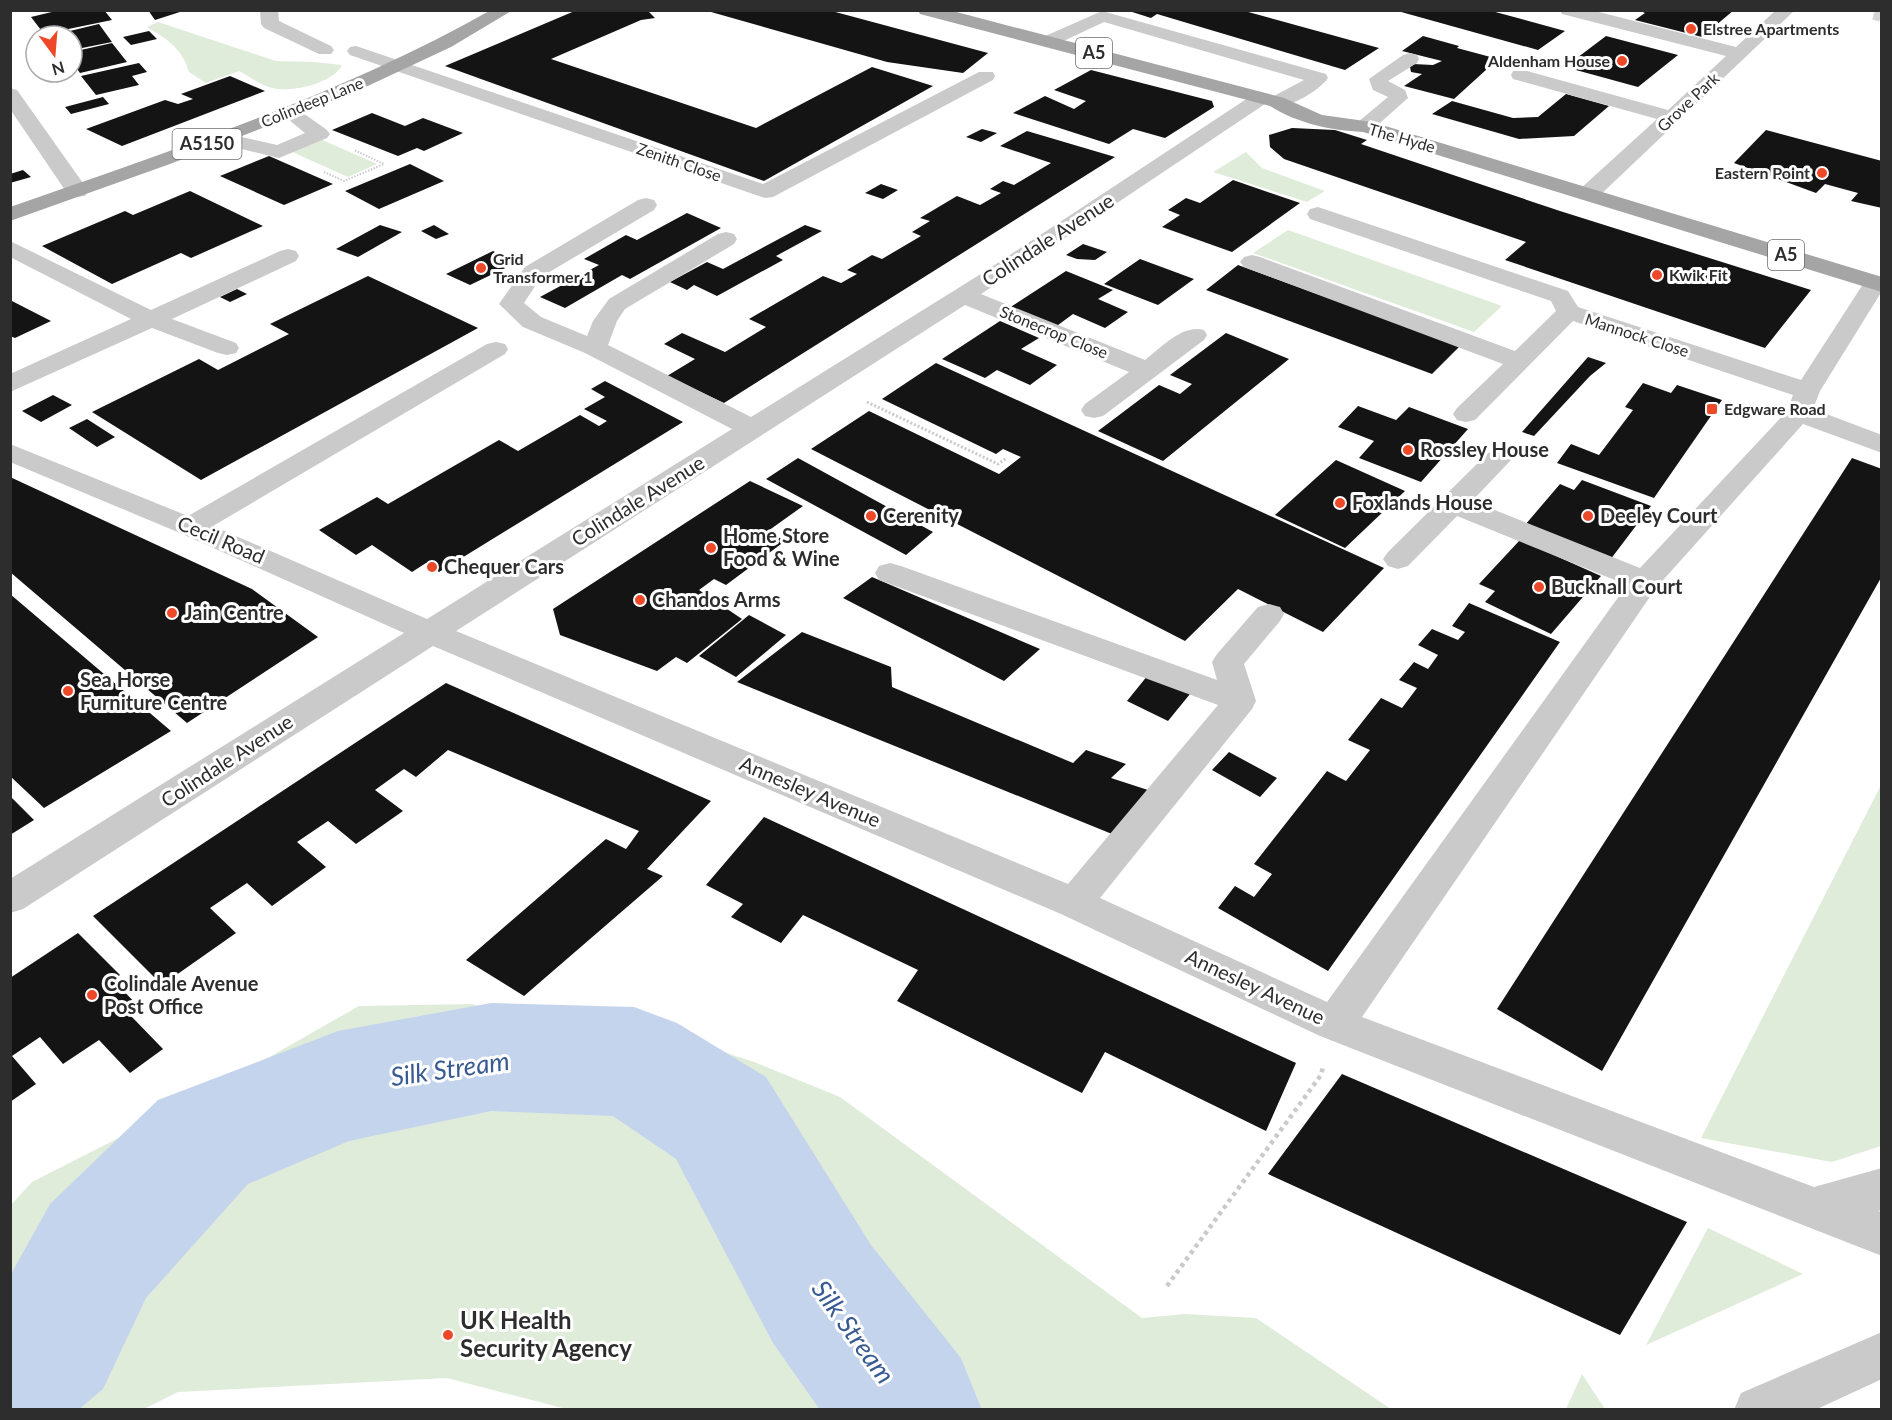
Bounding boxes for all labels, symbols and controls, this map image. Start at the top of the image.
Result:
place label: Elstree Apartments [1703,19,1839,38]
marker: Elstree Apartments [1684,22,1698,36]
north arrow [24,24,84,84]
road number: A5 [1076,38,1112,68]
place label: Aldenham House [1487,51,1610,70]
marker: Aldenham House [1615,54,1629,68]
text: N [50,58,67,80]
street label: Grove Park [1653,68,1723,135]
street label: Colindeep Lane [258,72,366,131]
street label: The Hyde [1367,119,1438,156]
road number: A5150 [172,129,242,159]
street label: Zenith Close [634,138,724,185]
place label: Eastern Point [1715,163,1810,182]
marker: Eastern Point [1815,166,1829,180]
street label: Colindale Avenue [977,188,1118,291]
road number: A5 [1768,240,1804,270]
place label: Grid Transformer 1 [493,249,592,286]
marker: Grid Transformer 1 [474,261,488,275]
place label: Kwik Fit [1669,265,1728,284]
marker: Kwik Fit [1650,268,1664,282]
street label: Stonecrop Close [997,301,1111,362]
street label: Mannock Close [1583,309,1692,360]
place label: Edgware Road [1724,399,1826,418]
marker: Edgware Road [1705,402,1719,416]
place label: Rossley House [1420,437,1549,461]
marker: Rossley House [1401,443,1415,457]
street label: Colindale Avenue [567,450,708,551]
place label: Foxlands House [1352,490,1493,514]
marker: Foxlands House [1333,496,1347,510]
place label: Cerenity [883,503,959,527]
place label: Deeley Court [1600,503,1718,527]
marker: Cerenity [864,509,878,523]
marker: Deeley Court [1581,509,1595,523]
street label: Cecil Road [174,510,269,568]
place label: Home Store Food & Wine [723,523,840,570]
marker: Home Store Food & Wine [704,541,718,555]
place label: Chequer Cars [444,554,564,578]
marker: Chequer Cars [425,560,439,574]
place label: Bucknall Court [1551,574,1683,598]
marker: Bucknall Court [1532,580,1546,594]
place label: Chandos Arms [652,587,781,611]
marker: Chandos Arms [633,593,647,607]
place label: Jain Centre [184,600,284,624]
marker: Jain Centre [165,606,179,620]
place label: Sea Horse Furniture Centre [80,667,228,714]
marker: Sea Horse Furniture Centre [61,684,75,698]
street label: Colindale Avenue [156,709,297,812]
street label: Annesley Avenue [736,751,884,832]
street label: Annesley Avenue [1182,943,1329,1029]
place label: Colindale Avenue Post Office [104,971,259,1018]
marker: Colindale Avenue Post Office [85,988,99,1002]
water label: Silk Stream [388,1044,511,1092]
water label: Silk Stream [806,1274,902,1389]
place label: UK Health Security Agency [460,1305,632,1362]
marker: UK Health Security Agency [441,1328,455,1342]

